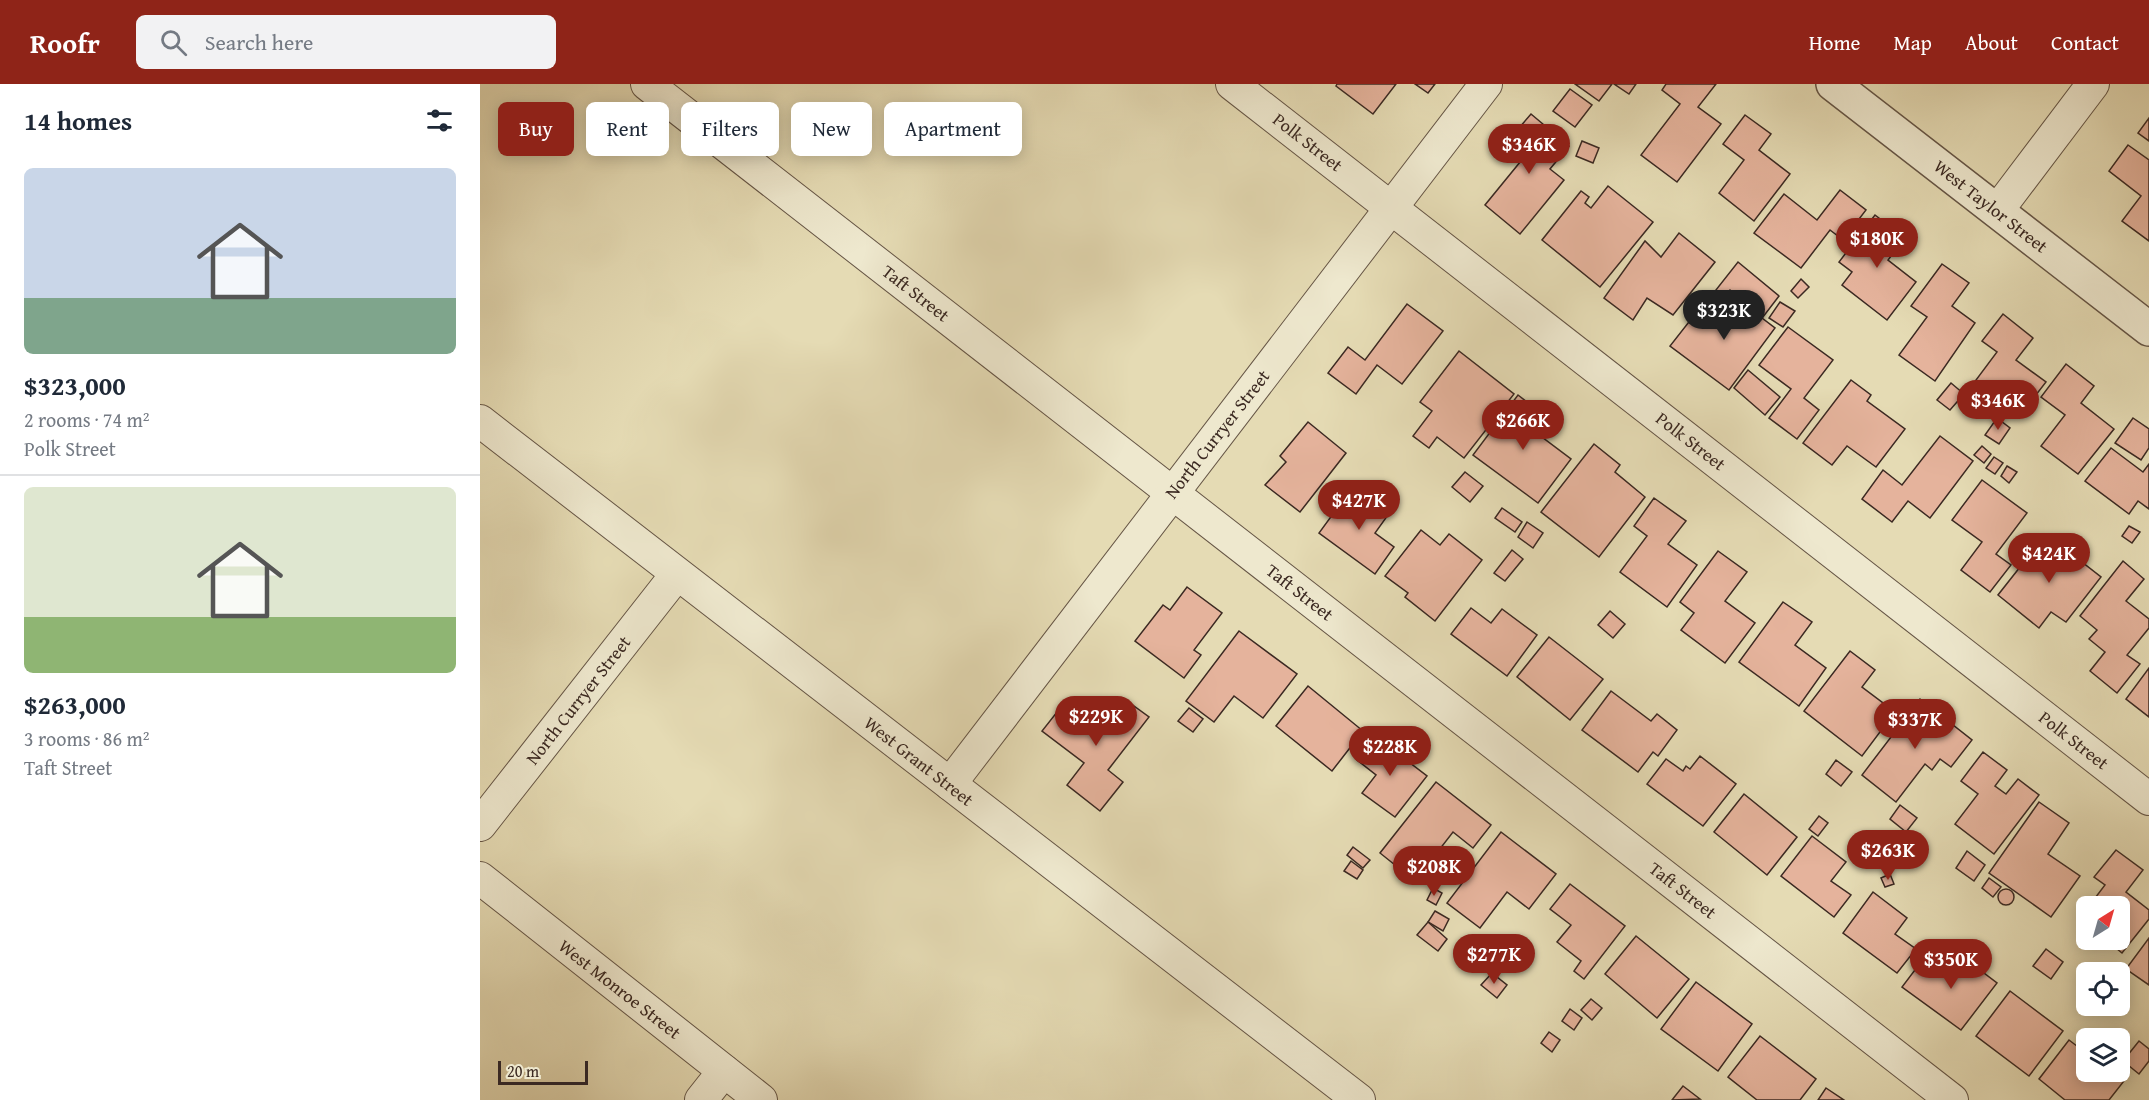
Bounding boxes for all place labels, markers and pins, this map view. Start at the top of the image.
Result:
pin: $346K [1487,124,1571,175]
pin: $180K [1835,218,1919,269]
pin: $323K [1682,290,1766,341]
pin: $346K [1956,380,2040,431]
pin: $266K [1481,400,1565,451]
pin: $427K [1317,480,1401,531]
pin: $424K [2007,533,2091,584]
pin: $229K [1054,696,1138,747]
pin: $337K [1873,699,1957,750]
pin: $228K [1348,726,1432,777]
pin: $263K [1846,830,1930,881]
pin: $208K [1392,846,1476,897]
pin: $277K [1452,934,1536,985]
pin: $350K [1909,939,1993,990]

